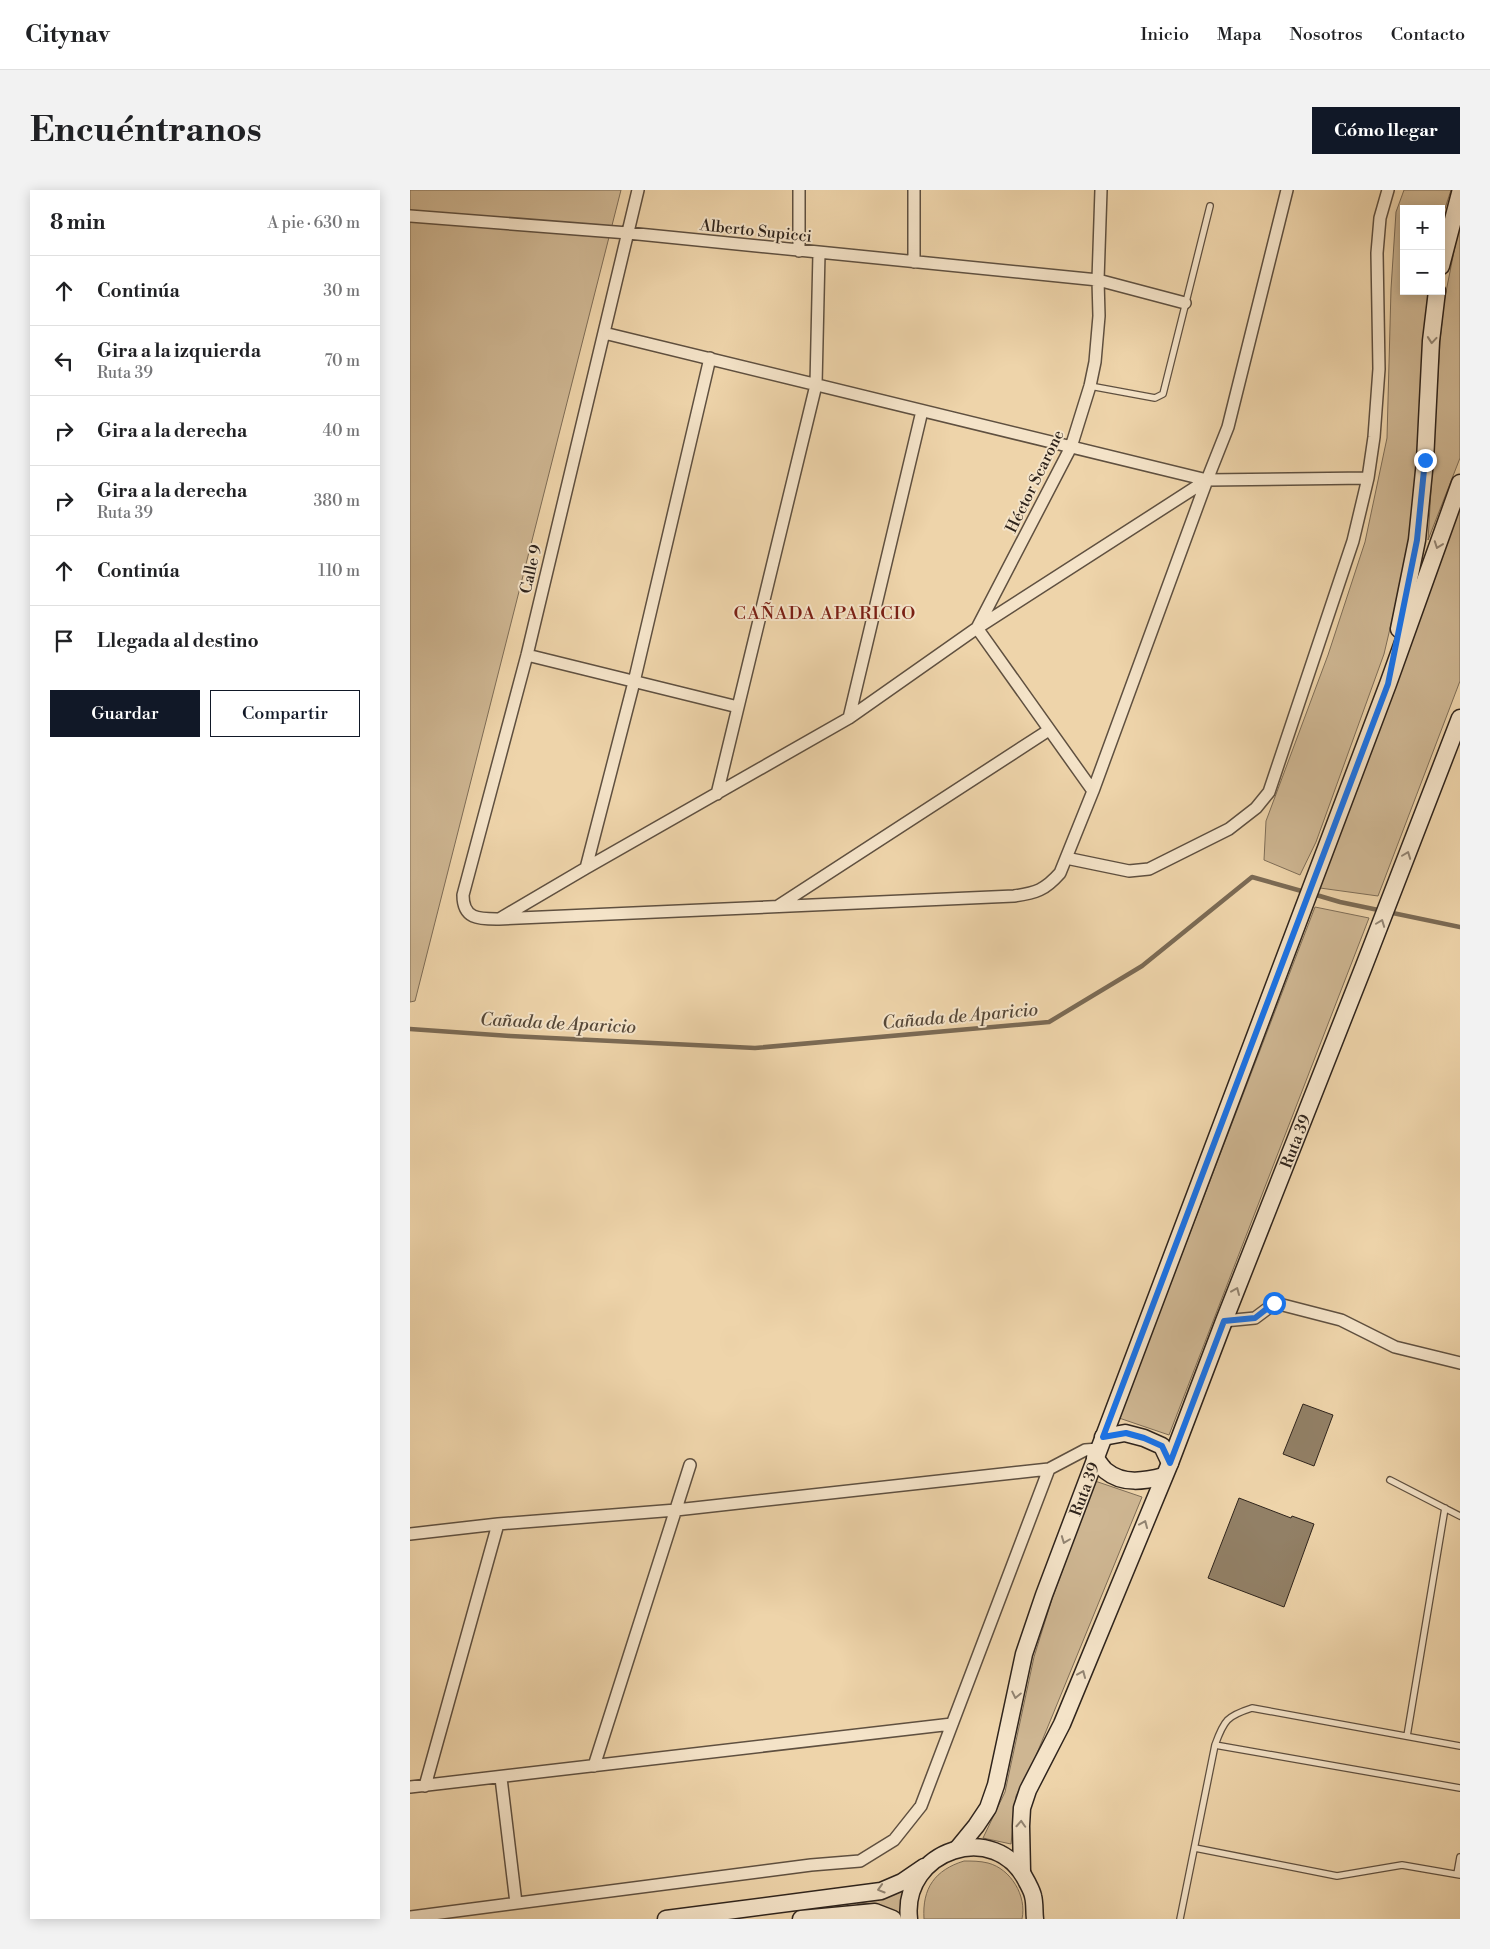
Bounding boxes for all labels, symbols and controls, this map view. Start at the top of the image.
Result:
text: Citynav [25,20,110,50]
text: Inicio [1140,23,1189,46]
text: Mapa [1217,23,1262,46]
text: Nosotros [1290,23,1363,46]
text: Contacto [1391,23,1465,46]
button: Cómo llegar [1312,107,1460,154]
text: Encuéntranos [30,109,262,152]
map controls [1400,205,1445,295]
button: + [1400,205,1445,250]
text: 8 min [50,210,105,236]
text: A pie · 630 m [267,213,360,233]
street label: Alberto Supicci [698,215,813,247]
button: − [1400,250,1445,295]
icon: ahead [50,277,78,305]
text: Continúa [97,279,180,303]
text: 30 m [323,281,360,301]
one-way arrow [1426,336,1437,344]
text: Gira a la izquierda [97,339,261,363]
icon: left [50,347,78,375]
text: 70 m [324,351,360,371]
text: Ruta 39 [97,363,153,383]
icon: right [50,417,78,445]
text: Gira a la derecha [97,419,247,443]
text: 40 m [323,421,360,441]
street label: Héctor Scarone [1001,427,1069,536]
route end [1414,449,1437,472]
text: Gira a la derecha [97,479,247,503]
icon: right [50,487,78,515]
text: 380 m [313,491,360,511]
text: Ruta 39 [97,503,153,523]
one-way arrow [1434,540,1444,549]
street label: Calle 9 [516,543,546,596]
icon: ahead [50,557,78,585]
text: Continúa [97,559,180,583]
text: 110 m [318,561,360,581]
district label: CAÑADA APARICIO [734,601,916,625]
icon: arrive [50,627,78,655]
text: Llegada al destino [97,629,259,653]
button: Guardar [50,690,200,737]
button: Compartir [210,690,360,737]
one-way arrow [1401,851,1411,860]
one-way arrow [1375,919,1385,928]
water label: Cañada de Aparicio [881,998,1039,1035]
water label: Cañada de Aparicio [479,1008,637,1039]
street label: Ruta 39 [1276,1111,1316,1171]
one-way arrow [1230,1288,1240,1296]
route start [1263,1292,1286,1315]
street label: Ruta 39 [1066,1459,1104,1519]
one-way arrow [1138,1520,1149,1529]
one-way arrow [1061,1536,1071,1544]
one-way arrow [1076,1670,1087,1679]
one-way arrow [1011,1691,1022,1700]
one-way arrow [1016,1819,1027,1827]
one-way arrow [878,1884,886,1894]

